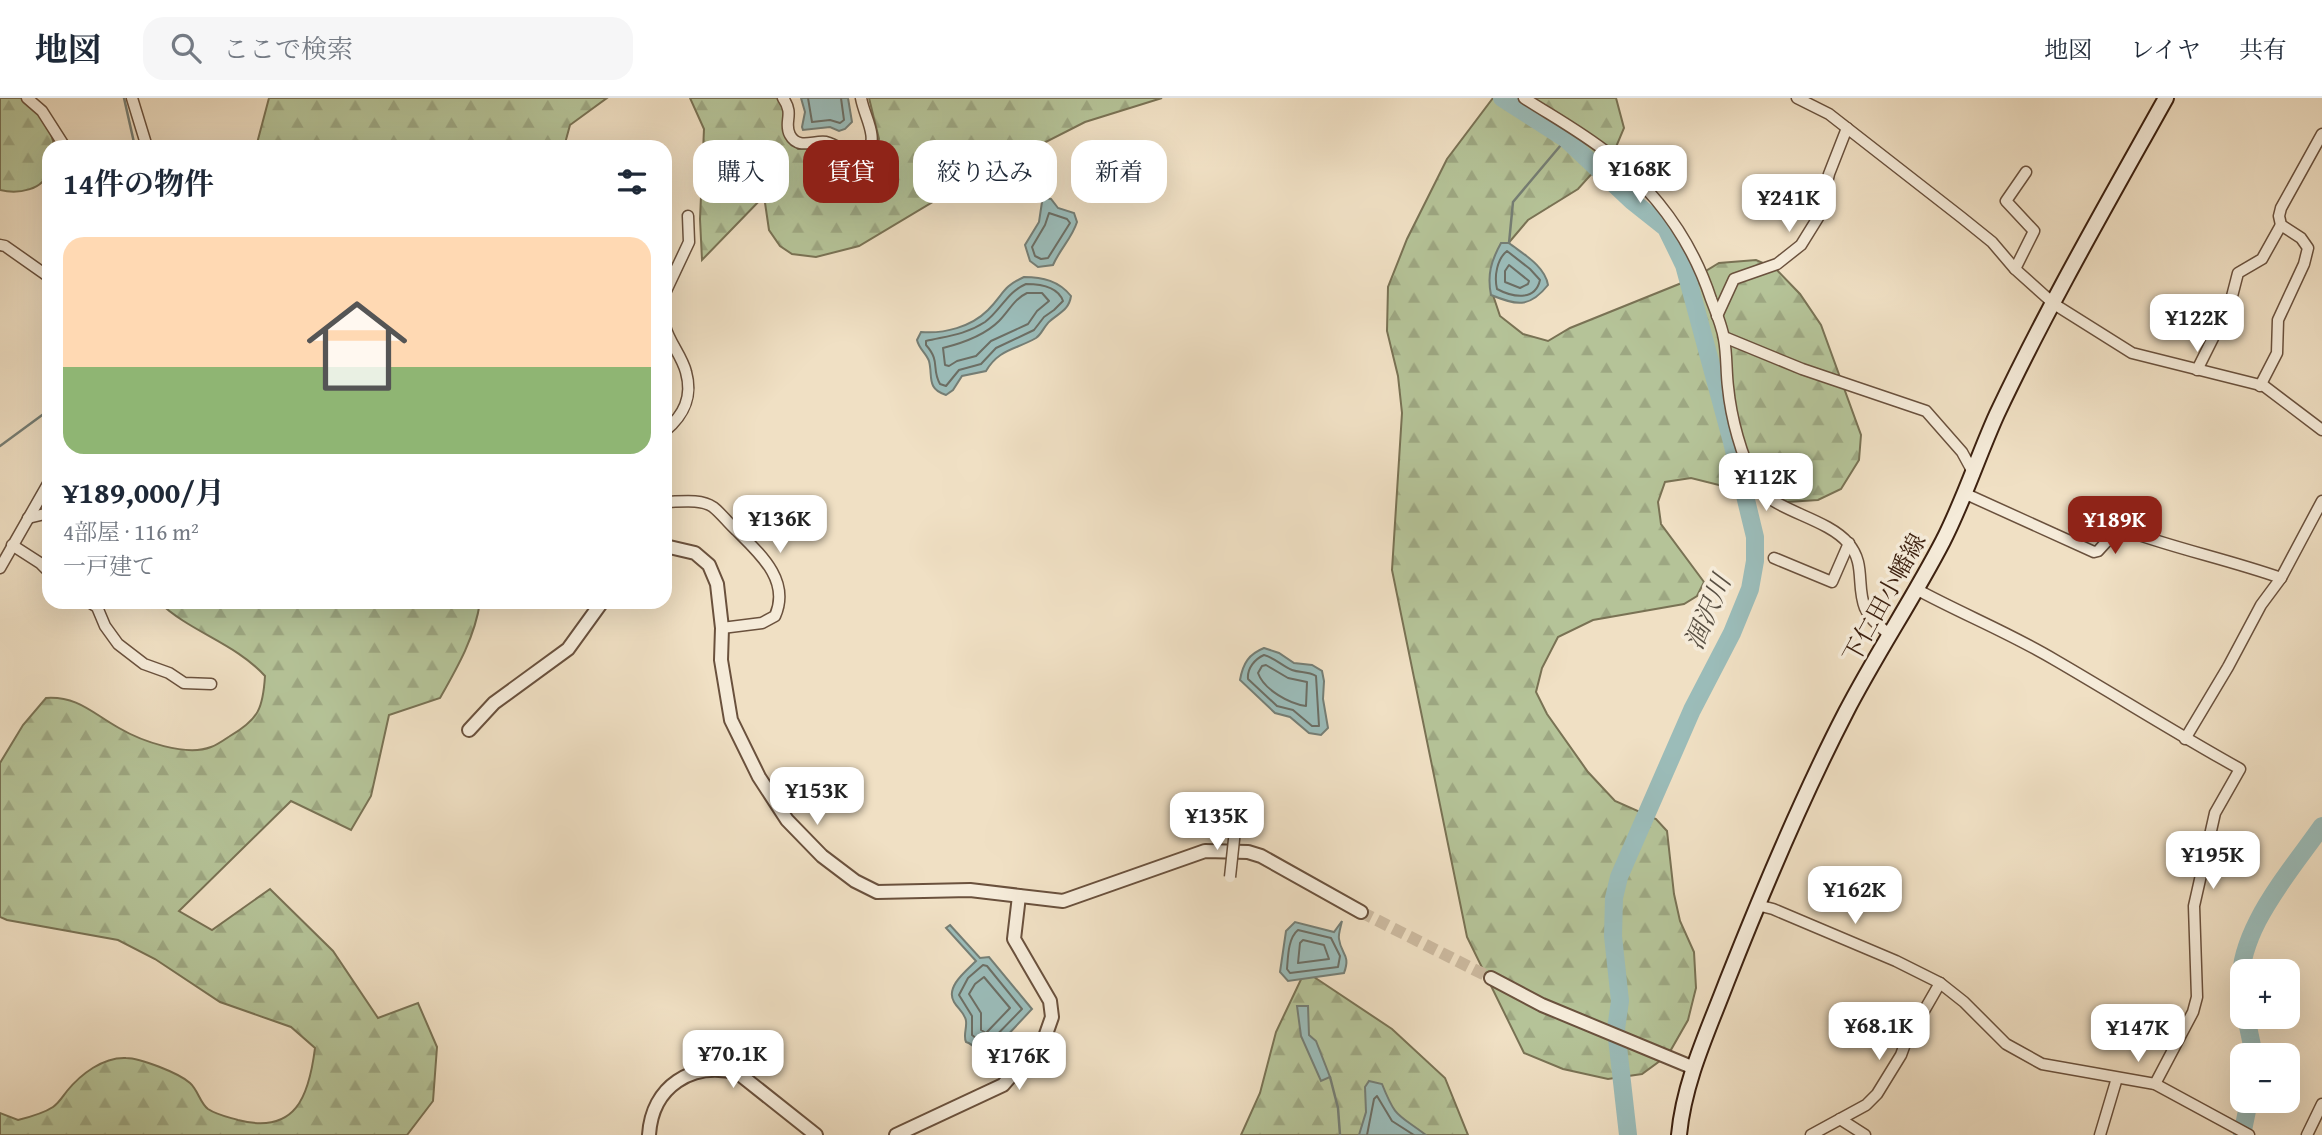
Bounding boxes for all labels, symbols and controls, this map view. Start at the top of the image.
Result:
search box [143,17,633,80]
text: 地図 [35,25,101,73]
icon: search [167,29,205,67]
text: ここで検索 [223,29,353,68]
text: 地図 [2044,32,2092,67]
text: レイヤ [2130,32,2201,67]
text: 共有 [2239,32,2287,67]
chip: 購入 [693,140,789,203]
chip: 賃貸 [803,140,899,203]
chip: 絞り込み [913,140,1057,203]
chip: 新着 [1071,140,1167,203]
pin: ¥168K [1591,146,1689,205]
text: ¥168K [1609,151,1671,184]
text: 14件の物件 [63,161,214,205]
icon: filters [613,163,651,201]
pin: ¥241K [1740,174,1838,234]
text: ¥241K [1758,180,1820,213]
icon: home [294,283,420,409]
pin: ¥122K [2148,294,2246,354]
text: ¥122K [2166,300,2228,333]
pin: ¥112K [1717,454,1815,513]
text: ¥112K [1735,459,1797,492]
text: ¥189,000/月 [63,470,225,514]
pin: ¥136K [731,496,829,555]
pin: ¥189K [2066,496,2164,556]
text: ¥136K [749,501,811,534]
text: ¥189K [2084,502,2146,535]
text: 4部屋 · 116 m² [63,515,199,548]
street label: 下仁田小幡線 [1834,527,1934,669]
text: 一戸建て [63,549,155,582]
water label: 涸沢川 [1674,566,1741,656]
pin: ¥153K [768,768,866,827]
text: ¥153K [786,773,848,806]
pin: ¥135K [1168,792,1266,852]
text: ¥135K [1186,798,1248,831]
pin: ¥195K [2164,832,2262,891]
text: ¥195K [2182,837,2244,870]
pin: ¥162K [1806,866,1904,926]
text: ¥162K [1824,872,1886,905]
map controls [2230,959,2300,1113]
button: + [2230,959,2300,1029]
pin: ¥68.1K [1822,1002,1936,1062]
pin: ¥147K [2089,1004,2187,1064]
text: ¥68.1K [1845,1008,1913,1041]
text: ¥147K [2107,1010,2169,1043]
pin: ¥70.1K [676,1030,790,1090]
pin: ¥176K [970,1032,1068,1092]
text: ¥70.1K [699,1036,767,1069]
text: ¥176K [988,1038,1050,1071]
button: − [2230,1043,2300,1113]

